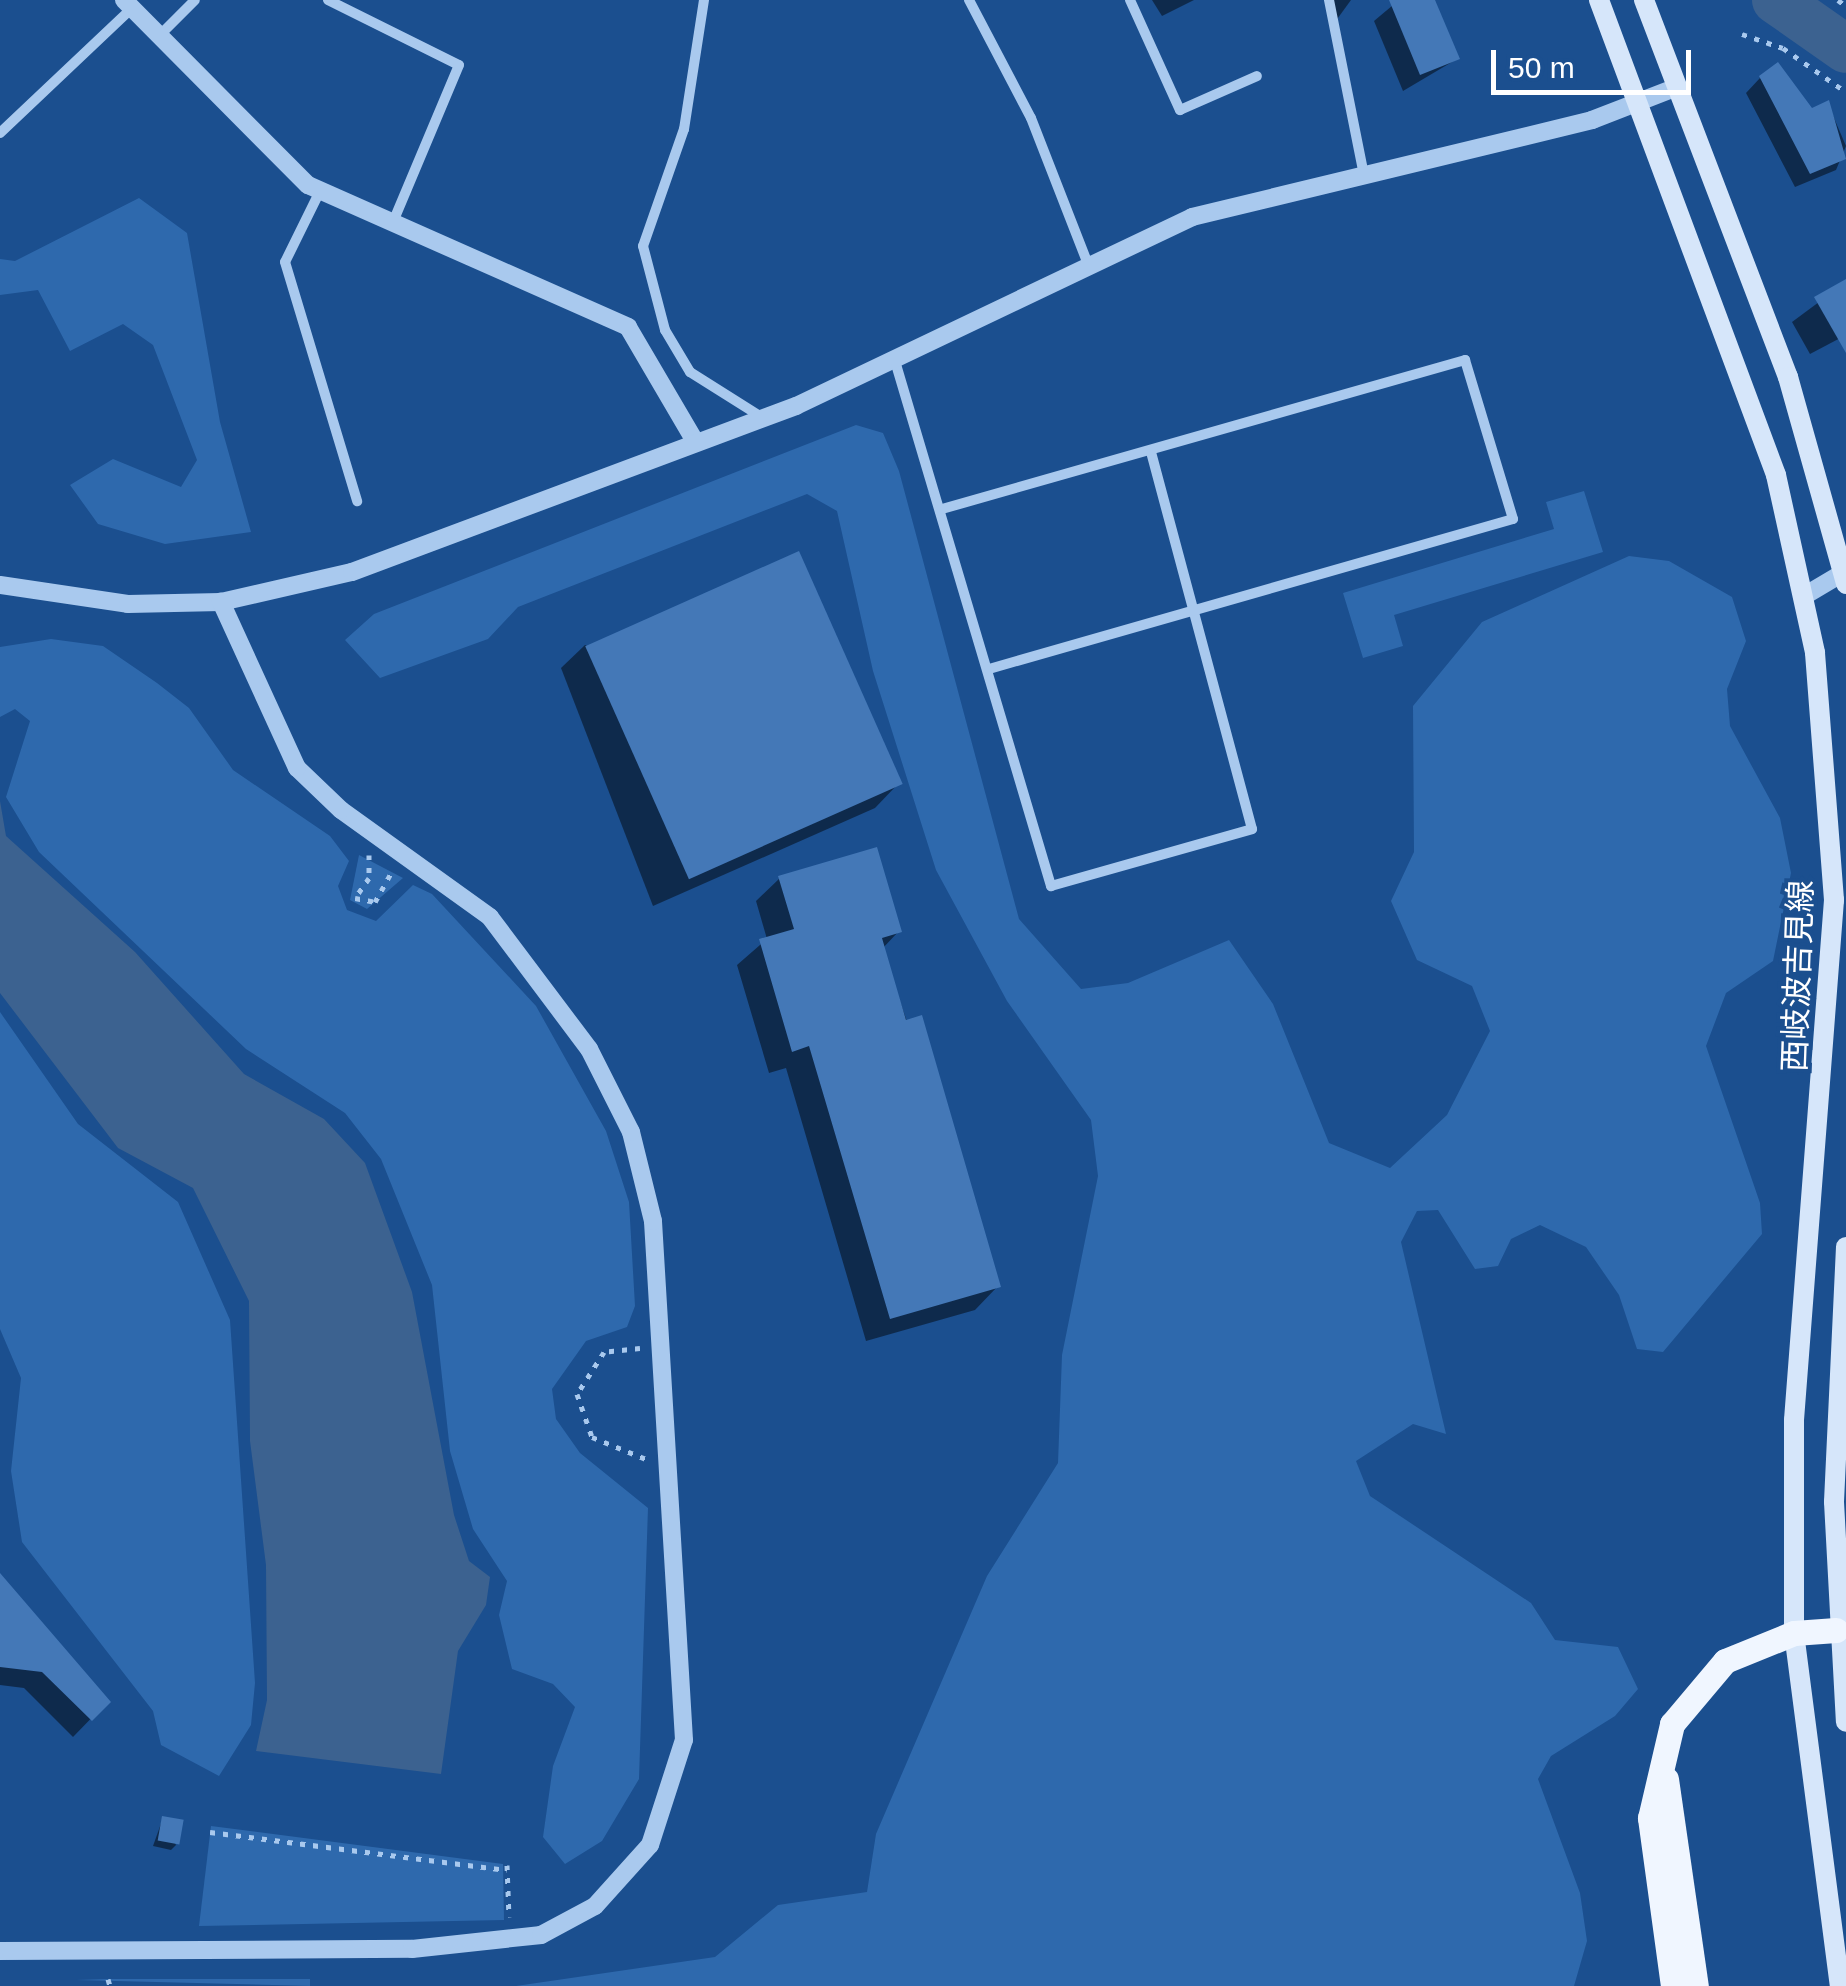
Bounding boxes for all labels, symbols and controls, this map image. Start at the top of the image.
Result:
scale bar [1496,30,1696,92]
text: 50 m [1508,51,1575,84]
street label: 西岐波吉見線 [1775,879,1821,1073]

